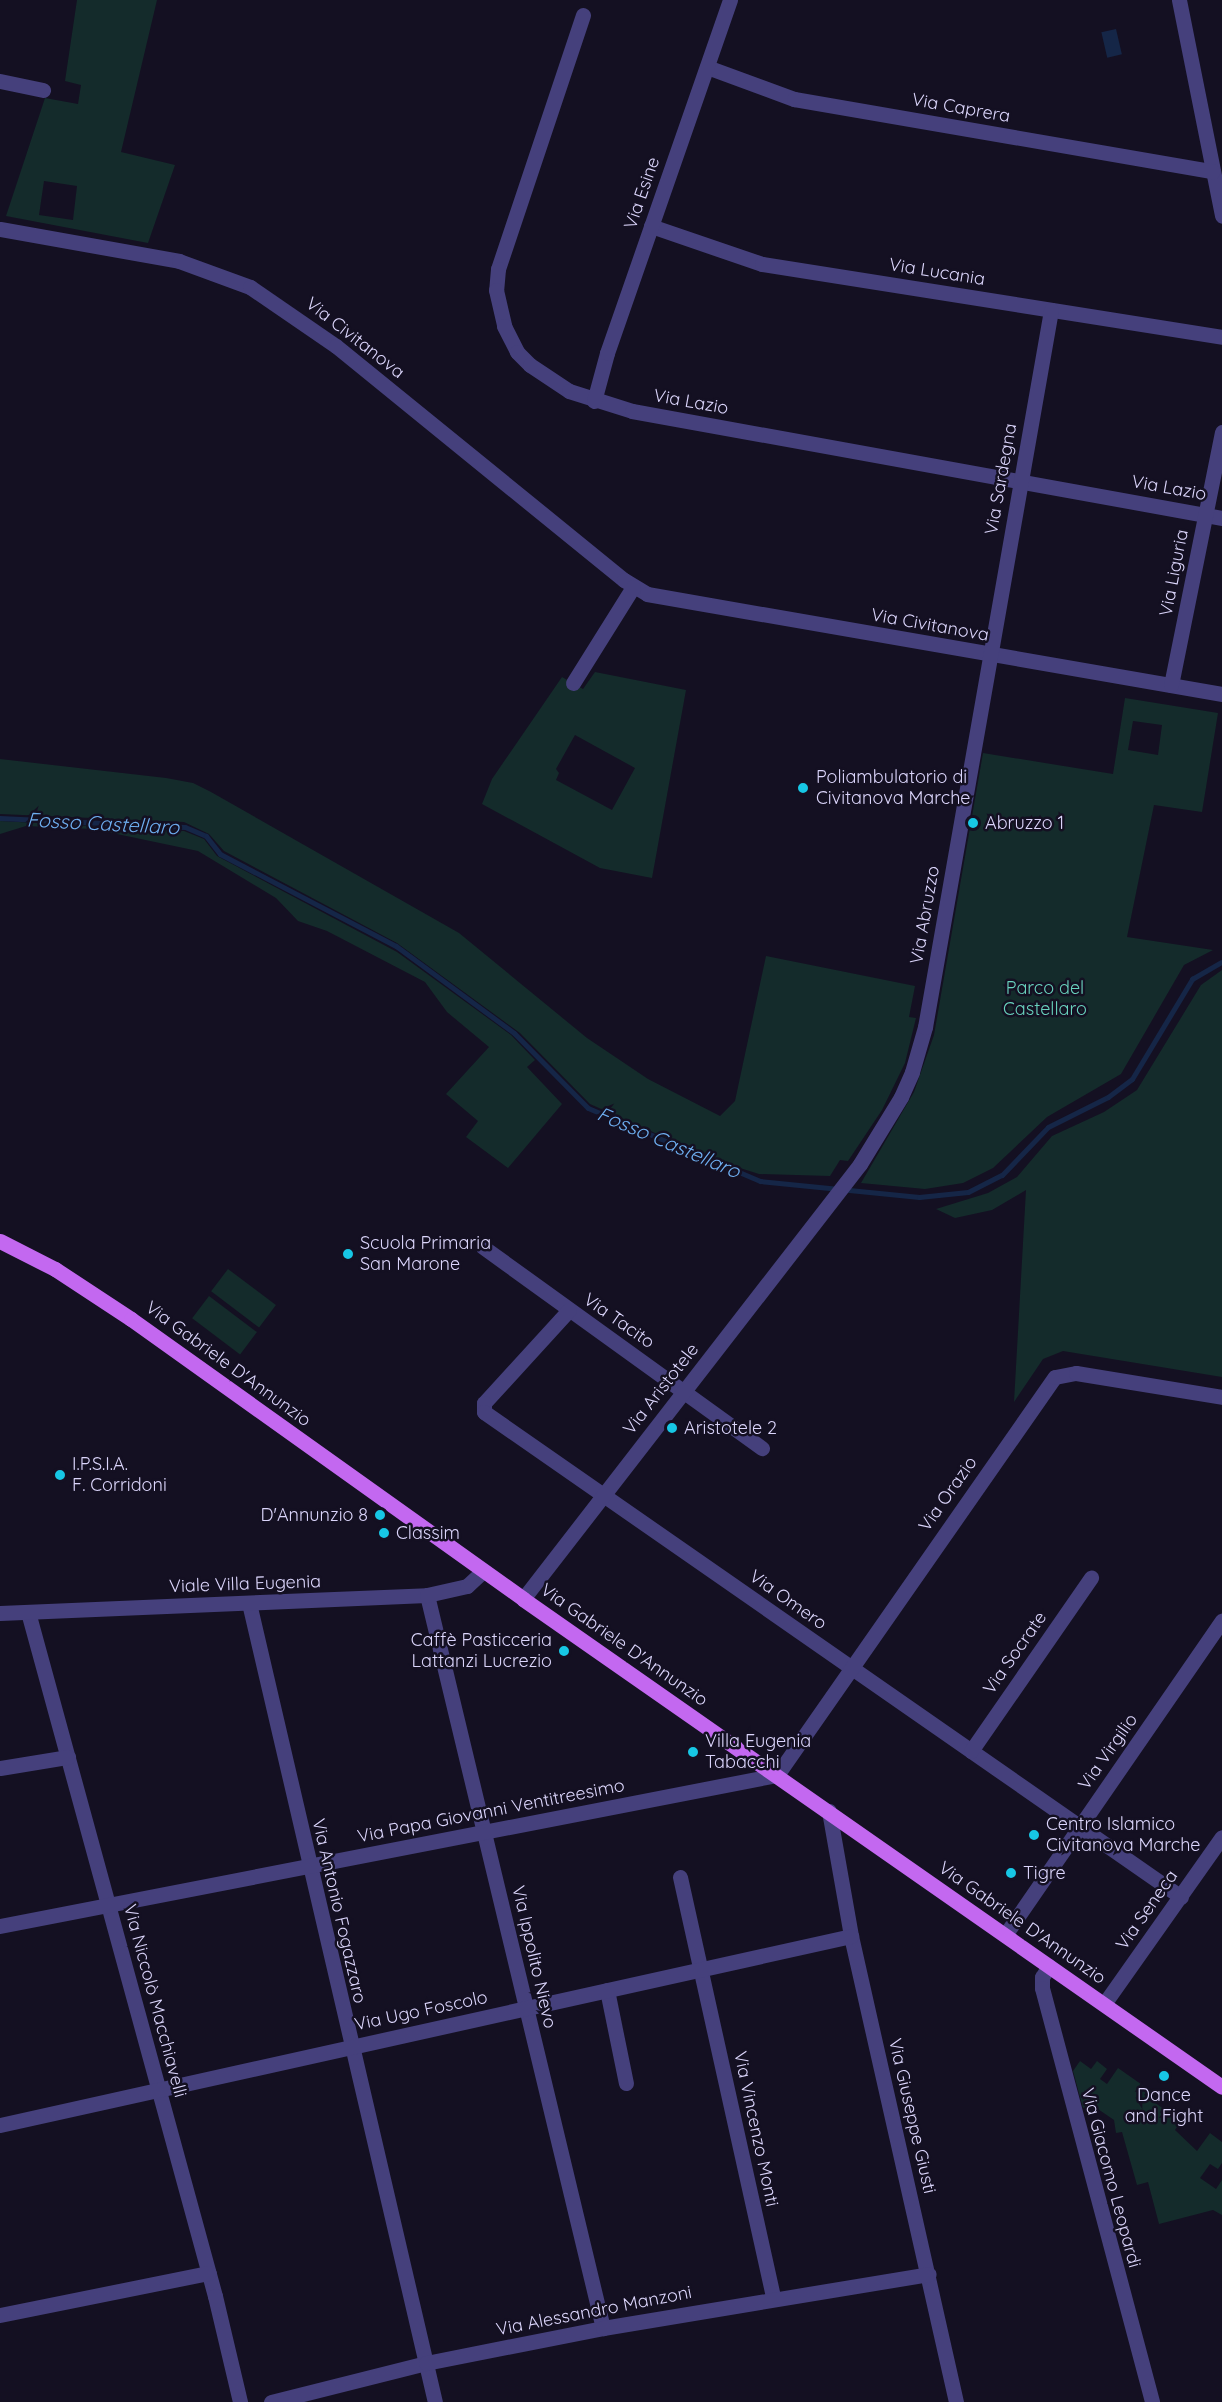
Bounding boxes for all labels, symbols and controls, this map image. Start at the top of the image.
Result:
street label: Via Caprera [910,89,1012,127]
street label: Via Esine [620,154,664,232]
street label: Via Lucania [887,254,987,290]
street label: Via Civitanova [301,293,409,383]
street label: Via Lazio [652,385,730,419]
street label: Via Sardegna [981,422,1021,536]
street label: Via Lazio [1130,471,1208,505]
street label: Via Liguria [1155,528,1193,618]
street label: Via Civitanova [869,604,991,646]
place label: Poliambulatorio di Civitanova Marche [816,767,971,810]
marker: Poliambulatorio di Civitanova Marche [794,779,812,797]
water label: Fosso Castellaro [26,807,180,839]
place label: Abruzzo 1 [985,812,1064,834]
marker: Abruzzo 1 [966,816,980,830]
street label: Via Abruzzo [906,864,944,966]
park label: Parco del Castellaro [1003,978,1087,1020]
water label: Fosso Castellaro [594,1101,744,1183]
place label: Scuola Primaria San Marone [360,1233,491,1276]
marker: Scuola Primaria San Marone [341,1247,355,1261]
street label: Via Tacito [579,1289,659,1353]
street label: Via Gabriele D'Annunzio [141,1297,315,1431]
street label: Via Aristotele [619,1339,703,1439]
place label: Aristotele 2 [684,1417,777,1439]
marker: Aristotele 2 [665,1421,679,1435]
street label: Via Orazio [914,1452,982,1536]
place label: I.P.S.I.A. F. Corridoni [72,1454,167,1496]
marker: I.P.S.I.A. F. Corridoni [53,1468,67,1482]
place label: D'Annunzio 8 [261,1504,368,1526]
marker: D'Annunzio 8 [373,1508,387,1522]
place label: Classim [396,1522,460,1544]
marker: Classim [377,1526,391,1540]
street label: Via Omero [745,1566,831,1634]
street label: Viale Villa Eugenia [169,1571,321,1597]
street label: Via Gabriele D'Annunzio [536,1579,712,1711]
street label: Via Socrate [979,1608,1051,1698]
place label: Caffè Pasticceria Lattanzi Lucrezio [411,1630,552,1672]
marker: Caffè Pasticceria Lattanzi Lucrezio [557,1644,571,1658]
street label: Via Virgilio [1074,1710,1142,1794]
place label: Villa Eugenia Tabacchi [705,1731,811,1774]
marker: Villa Eugenia Tabacchi [686,1745,700,1759]
street label: Via Papa Giovanni Ventitreesimo [356,1774,626,1848]
place label: Centro Islamico Civitanova Marche [1046,1814,1201,1856]
street label: Via Antonio Fogazzaro [307,1816,371,2006]
marker: Centro Islamico Civitanova Marche [1027,1828,1041,1842]
street label: Via Gabriele D'Annunzio [934,1857,1110,1989]
place label: Tigre [1023,1862,1066,1884]
marker: Tigre [1004,1866,1018,1880]
street label: Via Seneca [1112,1866,1182,1954]
street label: Via Ippolito Nievo [507,1883,561,2031]
street label: Via Niccolò Macchiavelli [119,1902,191,2100]
street label: Via Ugo Foscolo [353,1986,489,2036]
street label: Via Giuseppe Giusti [884,2036,940,2196]
street label: Via Vincenzo Monti [729,2049,783,2209]
marker: Dance and Fight [1157,2069,1171,2083]
place label: Dance and Fight [1125,2085,1203,2128]
street label: Via Giacomo Leopardi [1077,2086,1145,2270]
street label: Via Alessandro Manzoni [494,2281,694,2341]

